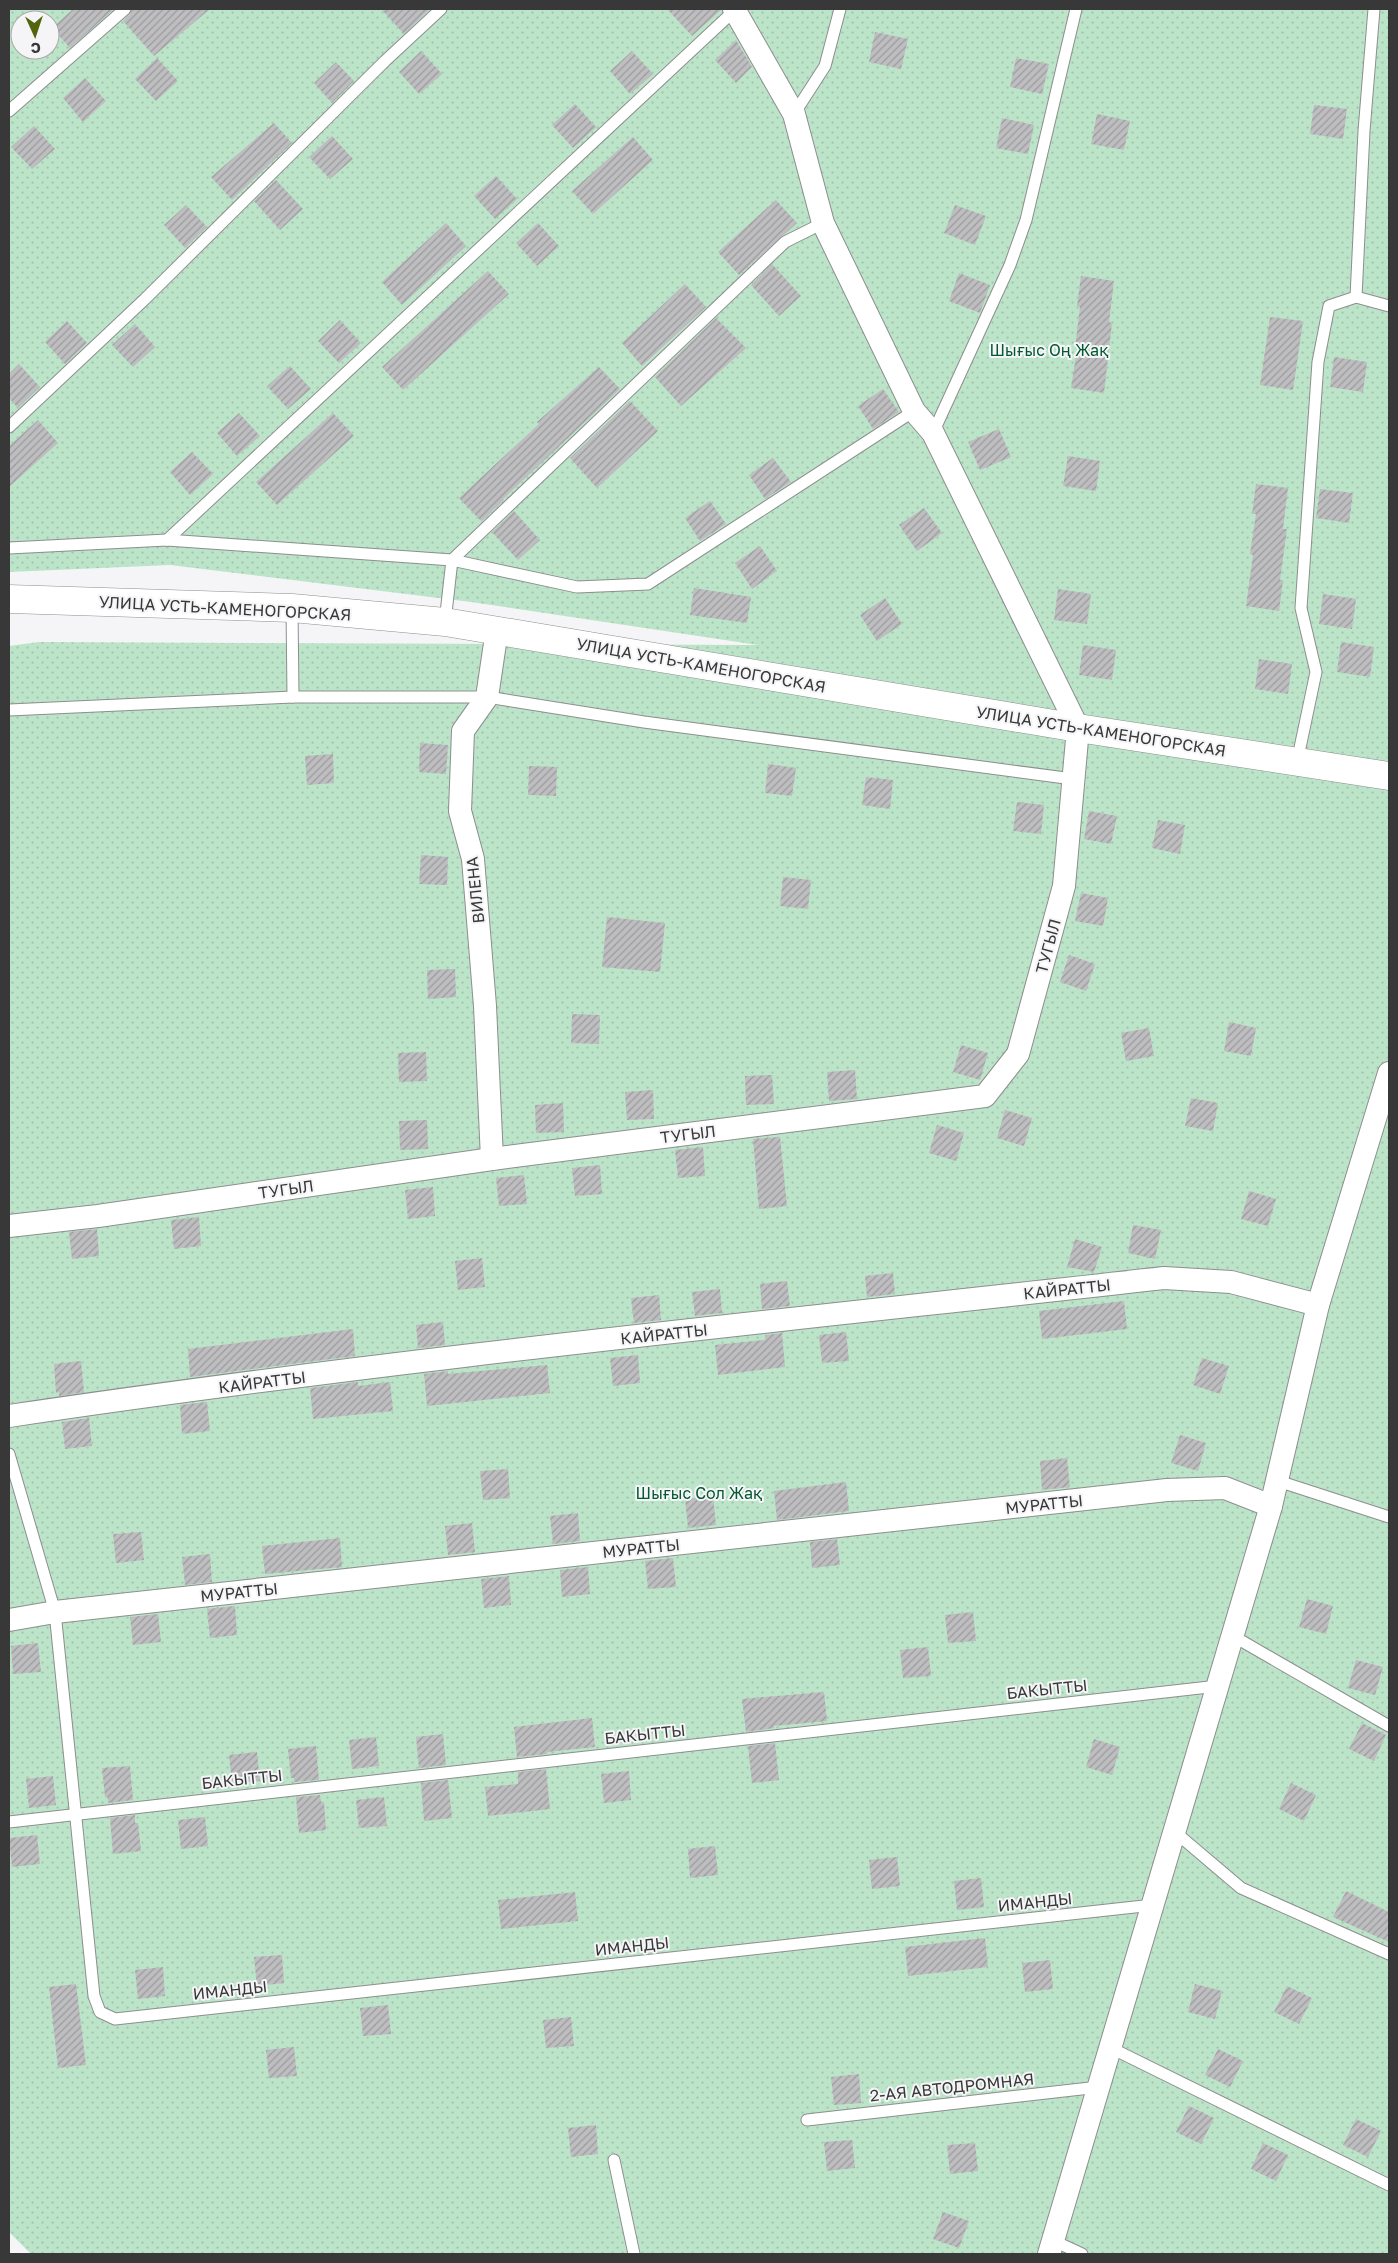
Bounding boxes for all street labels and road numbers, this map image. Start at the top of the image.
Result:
street label: УЛИЦА УСТЬ-КАМЕНОГОРСКАЯ [98,591,352,625]
street label: УЛИЦА УСТЬ-КАМЕНОГОРСКАЯ [575,633,827,697]
street label: УЛИЦА УСТЬ-КАМЕНОГОРСКАЯ [975,701,1227,761]
street label: ВИЛЕНА [462,855,488,924]
street label: ТУГЫЛ [1031,916,1065,976]
street label: ТУГЫЛ [659,1121,717,1147]
street label: ТУГЫЛ [257,1175,315,1203]
street label: КАЙРАТТЫ [1022,1274,1112,1304]
street label: КАЙРАТТЫ [619,1319,709,1349]
street label: КАЙРАТТЫ [217,1367,307,1397]
street label: МУРАТТЫ [1004,1490,1084,1518]
street label: МУРАТТЫ [601,1534,681,1562]
street label: МУРАТТЫ [199,1578,279,1606]
street label: БАКЫТТЫ [1006,1675,1088,1703]
street label: БАКЫТТЫ [604,1720,686,1748]
street label: БАКЫТТЫ [201,1765,283,1793]
street label: ИМАНДЫ [997,1888,1073,1916]
street label: ИМАНДЫ [594,1932,670,1960]
street label: ИМАНДЫ [192,1976,268,2004]
street label: 2-АЯ АВТОДРОМНАЯ [869,2068,1035,2106]

